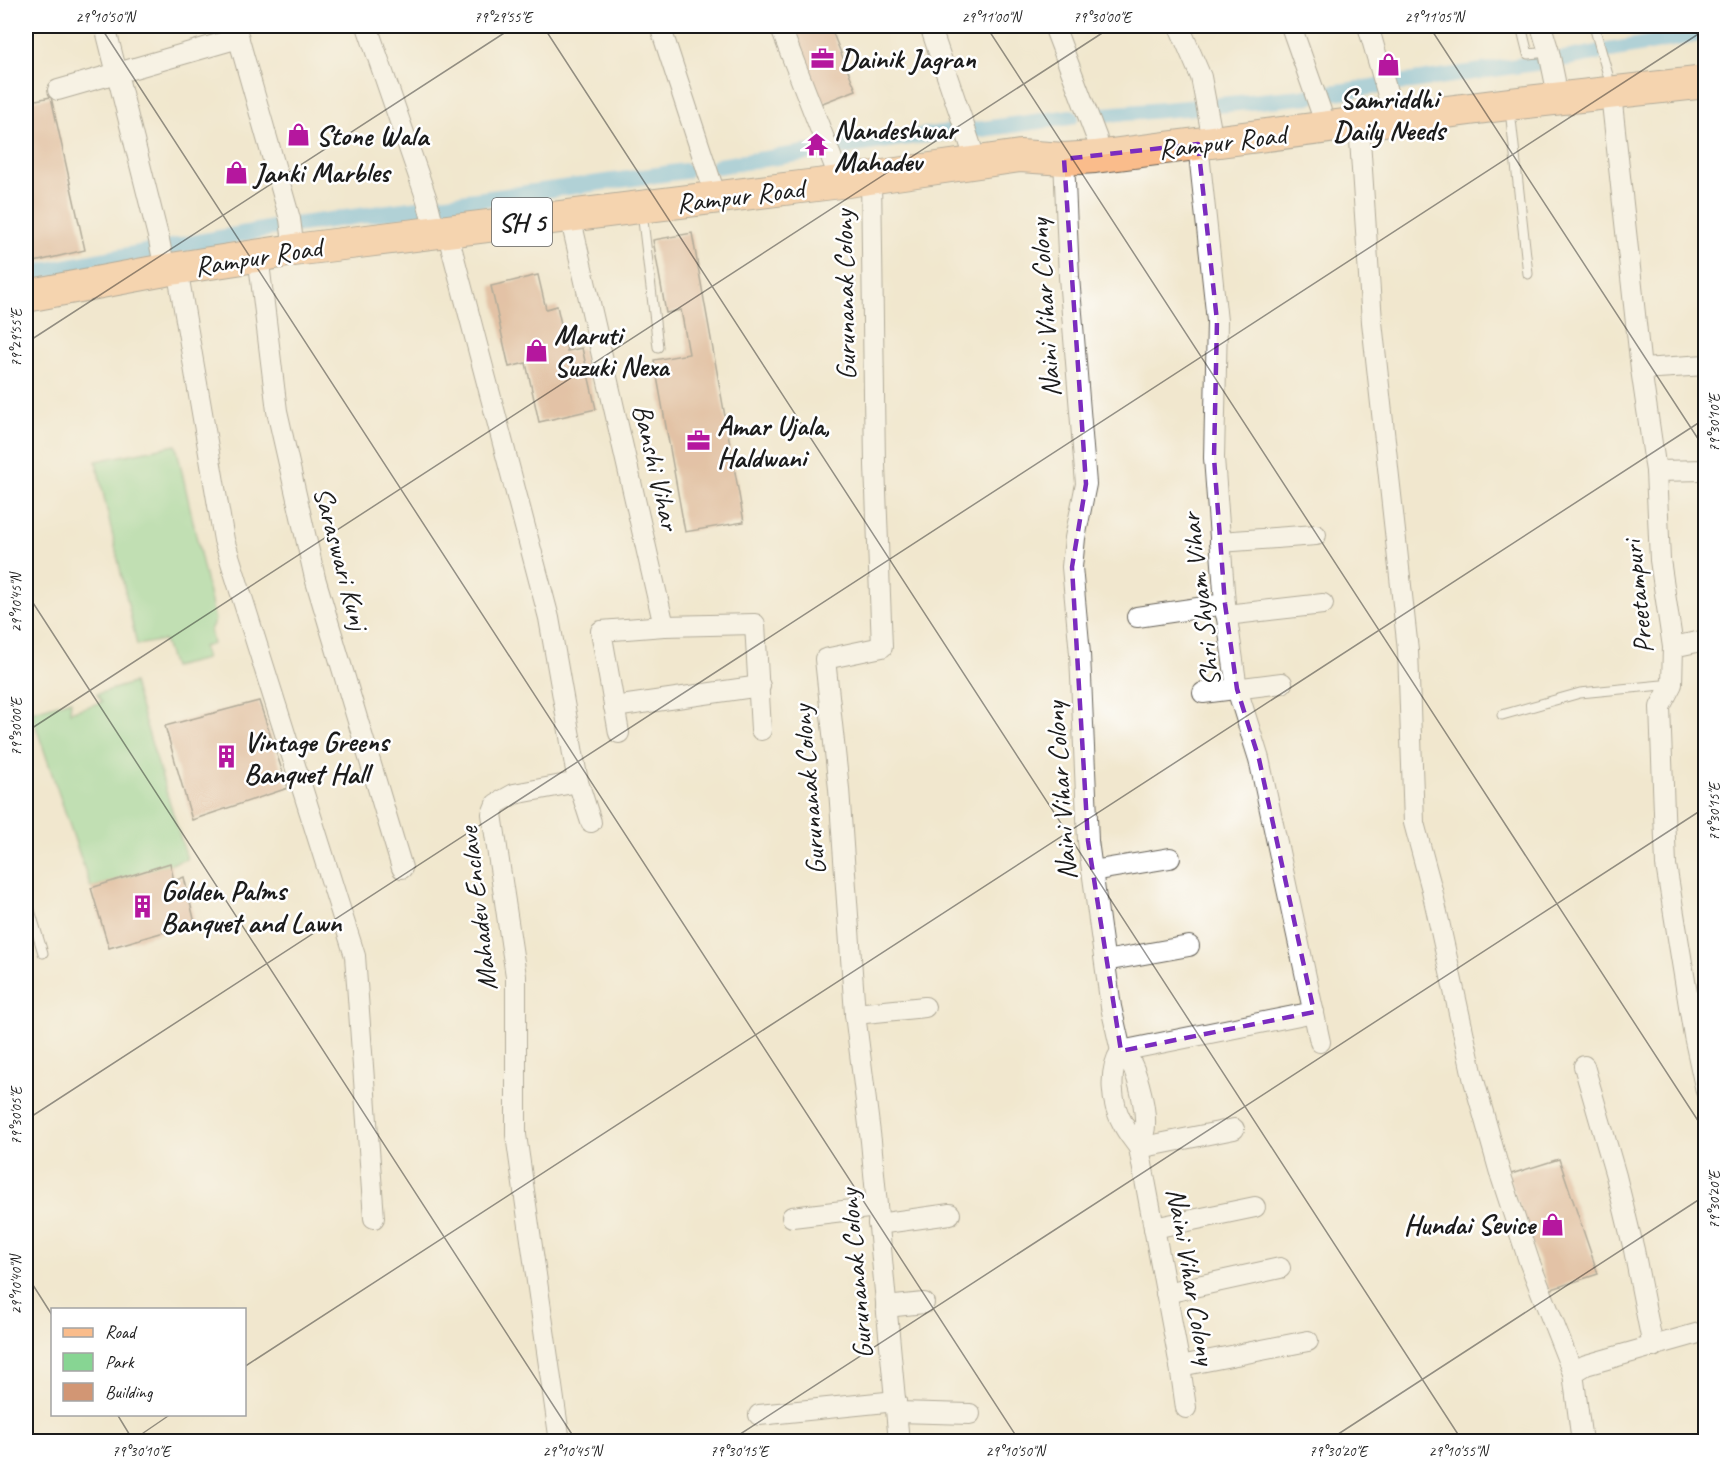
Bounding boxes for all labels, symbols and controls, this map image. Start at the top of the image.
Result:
text: 29°10'50"N [75,8,138,27]
text: 79°29'55"E [474,8,534,27]
text: 29°11'00"N [961,8,1024,27]
text: 79°30'00"E [1073,8,1133,27]
text: 29°11'05"N [1404,8,1467,27]
place label: Dainik Jagran [840,41,977,76]
office icon: Dainik Jagran [809,45,835,71]
shop icon: Samriddhi Daily Needs [1376,52,1402,78]
place label: Samriddhi Daily Needs [1333,81,1448,149]
place label: Nandeshwar Mahadev [834,112,960,179]
street label: Rampur Road [1156,116,1292,167]
place label: Stone Wala [316,118,431,153]
shop icon: Stone Wala [285,122,311,148]
temple icon: Nandeshwar Mahadev [803,132,829,158]
place label: Janki Marbles [252,155,393,190]
shop icon: Janki Marbles [223,159,249,185]
street label: Rampur Road [674,170,810,221]
road number: SH 5 [492,198,552,246]
street label: Gurunanak Colony [825,207,863,380]
street label: Naini Vihar Colony [1021,215,1068,398]
street label: Rampur Road [192,229,328,284]
text: 79°29'55"E [7,307,26,367]
place label: Maruti Suzuki Nexa [554,317,671,384]
shop icon: Maruti Suzuki Nexa [523,337,549,363]
text: 79°30'10"E [1705,392,1724,452]
street label: Banshi Vihar [625,401,688,535]
place label: Amar Ujala, Haldwani [717,408,830,475]
office icon: Amar Ujala, Haldwani [686,428,712,454]
street label: Saraswari Kunj [306,483,378,636]
street label: Shri Shyam Vihar [1172,508,1228,689]
street label: Preetampuri [1614,535,1661,655]
text: 29°10'45"N [7,570,26,633]
text: 79°30'00"E [7,696,26,756]
street label: Naini Vihar Colony [1037,698,1084,881]
street label: Gurunanak Colony [783,701,833,876]
place label: Vintage Greens Banquet Hall [244,724,392,791]
building icon: Vintage Greens Banquet Hall [213,744,239,770]
text: 79°30'15"E [1705,781,1724,841]
street label: Mahadev Enclave [450,823,505,993]
place label: Golden Palms Banquet and Lawn [161,873,343,940]
building icon: Golden Palms Banquet and Lawn [130,893,156,919]
text: 79°30'05"E [7,1085,26,1145]
text: 79°30'20"E [1705,1169,1724,1229]
street label: Gurunanak Colony [830,1185,880,1360]
street label: Naini Vihar Colony [1159,1185,1225,1370]
place label: Hundai Sevice [1404,1207,1538,1242]
shop icon: Hundai Sevice [1540,1211,1566,1237]
text: 29°10'40"N [7,1252,26,1315]
legend [51,1308,246,1416]
text: Road [105,1321,138,1343]
text: Park [105,1351,135,1373]
text: Building [105,1381,154,1403]
text: 79°30'10"E [112,1442,172,1461]
text: 29°10'45"N [542,1442,605,1461]
text: 79°30'15"E [710,1442,770,1461]
text: 29°10'50"N [985,1442,1048,1461]
text: 79°30'20"E [1309,1442,1369,1461]
text: 29°10'55"N [1428,1442,1491,1461]

